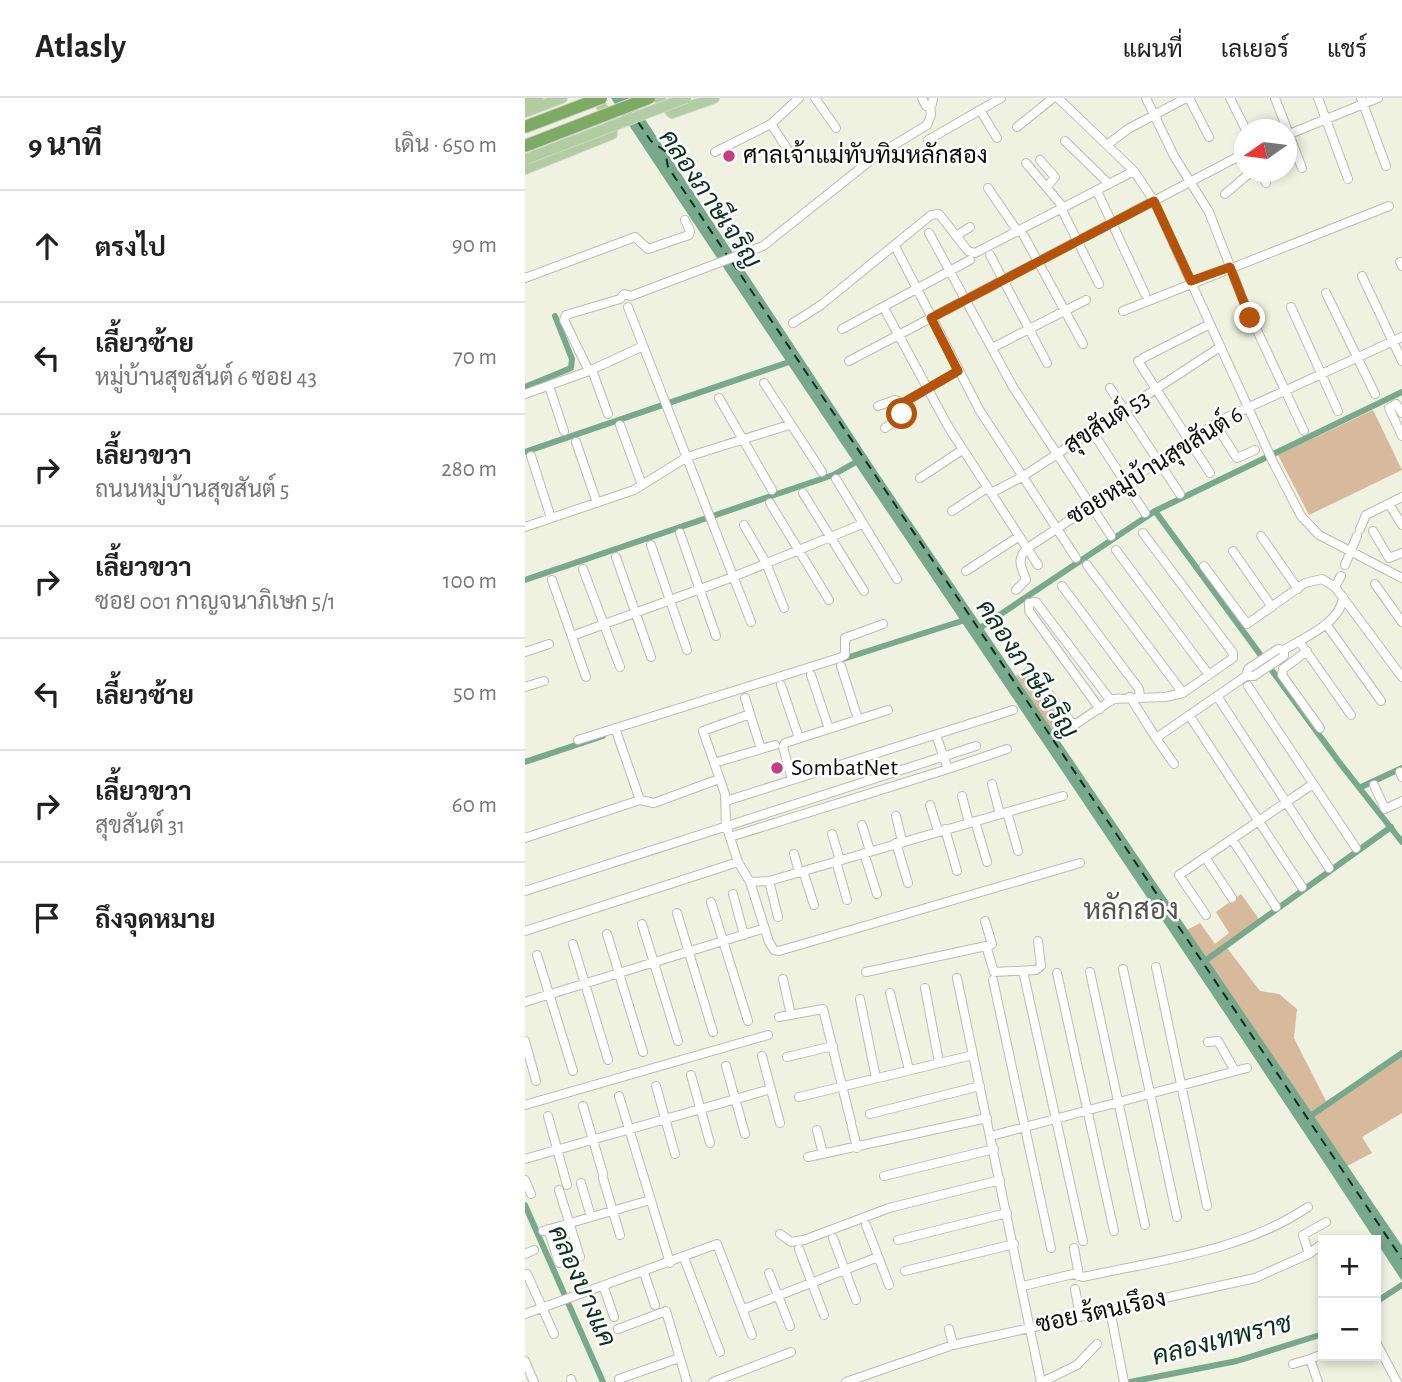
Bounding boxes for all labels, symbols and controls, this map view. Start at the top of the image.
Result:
text: Atlasly [35,31,126,64]
text: แผนที่ [1123,38,1183,62]
text: เลเยอร์ [1221,38,1289,62]
text: แชร์ [1327,38,1367,62]
north arrow [1234,119,1297,182]
water label: คลองภาษีเจริญ [653,123,769,274]
text: 9 นาที [28,131,102,161]
text: เดิน · 650 m [394,134,497,157]
place label: ศาลเจ้าแม่ทับทิมหลักสอง [743,140,988,168]
marker: ศาลเจ้าแม่ทับทิมหลักสอง [721,148,737,164]
icon: ahead [28,227,66,265]
text: 90 m [452,234,497,257]
text: ตรงไป [95,235,166,261]
route end [1234,302,1265,333]
text: เลี้ยวซ้าย [95,331,194,357]
icon: left [28,339,66,377]
text: 70 m [453,346,497,369]
text: หมู่บ้านสุขสันต์ 6 ซอย 43 [95,367,317,390]
street label: สุขสันต์ 53 [1058,382,1155,461]
route start [886,398,917,429]
street label: ซอยหมู่บ้านสุขสันต์ 6 [1060,398,1249,533]
text: เลี้ยวขวา [95,443,192,469]
icon: right [28,451,66,489]
text: 280 m [441,458,497,481]
text: ถนนหมู่บ้านสุขสันต์ 5 [95,479,289,502]
text: เลี้ยวขวา [95,555,192,581]
icon: right [28,563,66,601]
text: 100 m [443,570,497,593]
text: ซอย 001 กาญจนาภิเษก 5/1 [95,591,336,614]
water label: คลองภาษีเจริญ [970,593,1086,744]
icon: left [28,675,66,713]
text: 50 m [453,682,497,705]
text: เลี้ยวซ้าย [95,683,194,709]
place label: SombatNet [791,756,898,780]
marker: SombatNet [769,760,785,776]
text: เลี้ยวขวา [95,779,192,805]
icon: right [28,787,66,825]
text: 60 m [452,794,497,817]
text: สุขสันต์ 31 [95,815,185,838]
district label: หลักสอง [1083,891,1179,925]
icon: arrive [28,899,66,937]
text: ถึงจุดหมาย [95,907,216,933]
water label: คลองบางแค [544,1221,620,1351]
map controls [1318,1235,1381,1361]
button: + [1318,1235,1381,1298]
street label: ซอย ร้ตนเรึอง [1033,1283,1168,1337]
button: − [1318,1298,1381,1361]
water label: คลองเทพราช [1150,1310,1296,1370]

